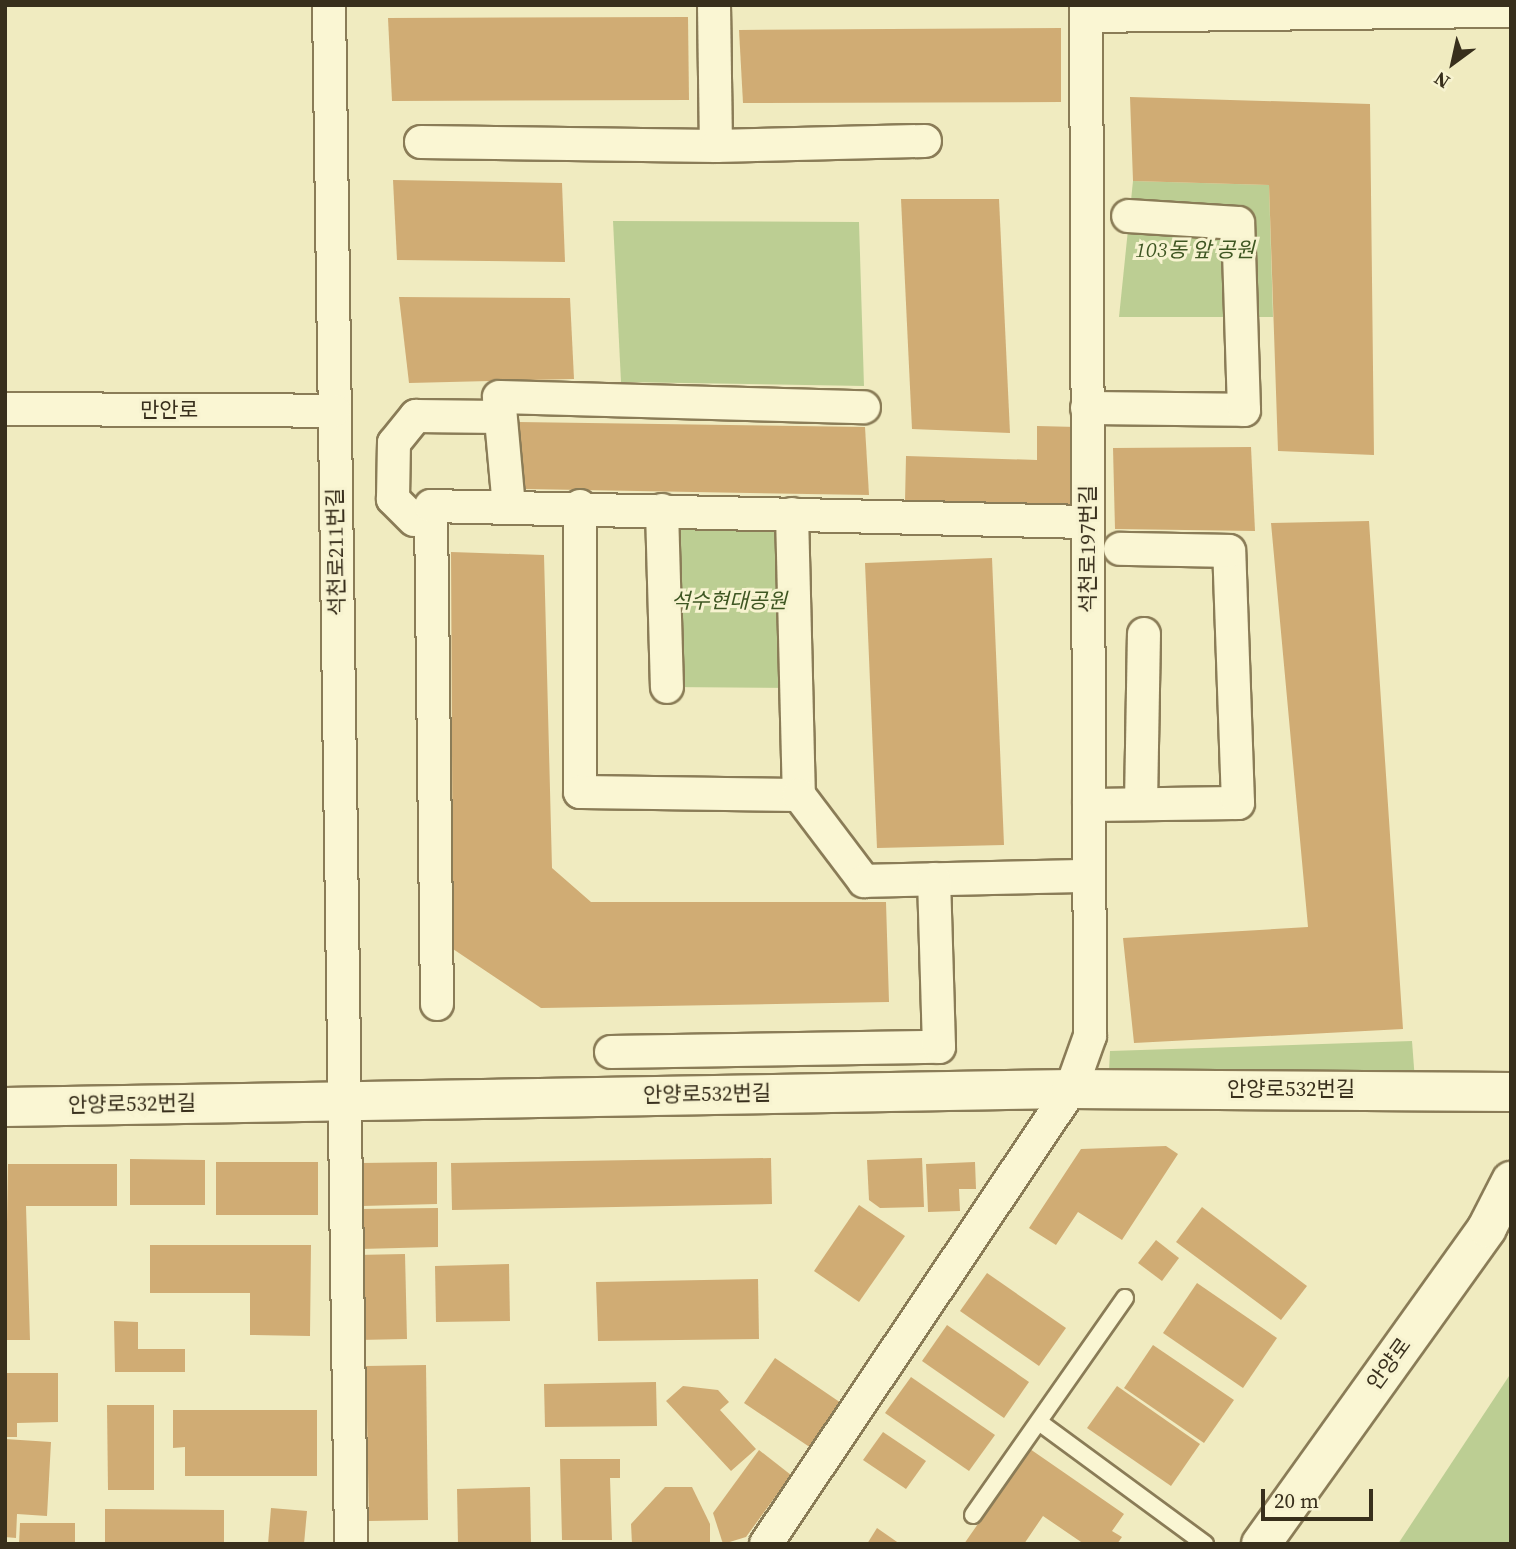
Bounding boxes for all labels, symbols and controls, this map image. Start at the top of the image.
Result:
north arrow [1418,28,1488,98]
text: N [1429,66,1454,95]
park label: 103동 앞 공원 [1135,237,1255,263]
street label: 만안로 [140,397,198,423]
street label: 석천로197번길 [1075,485,1101,613]
street label: 석천로211번길 [322,488,350,616]
park label: 석수현대공원 [671,588,787,614]
street label: 안양로532번길 [1227,1076,1355,1102]
street label: 안양로532번길 [643,1080,771,1108]
street label: 안양로532번길 [68,1090,196,1118]
street label: 안양로 [1362,1333,1416,1395]
scale bar [1264,1476,1376,1520]
text: 20 m [1274,1486,1319,1515]

